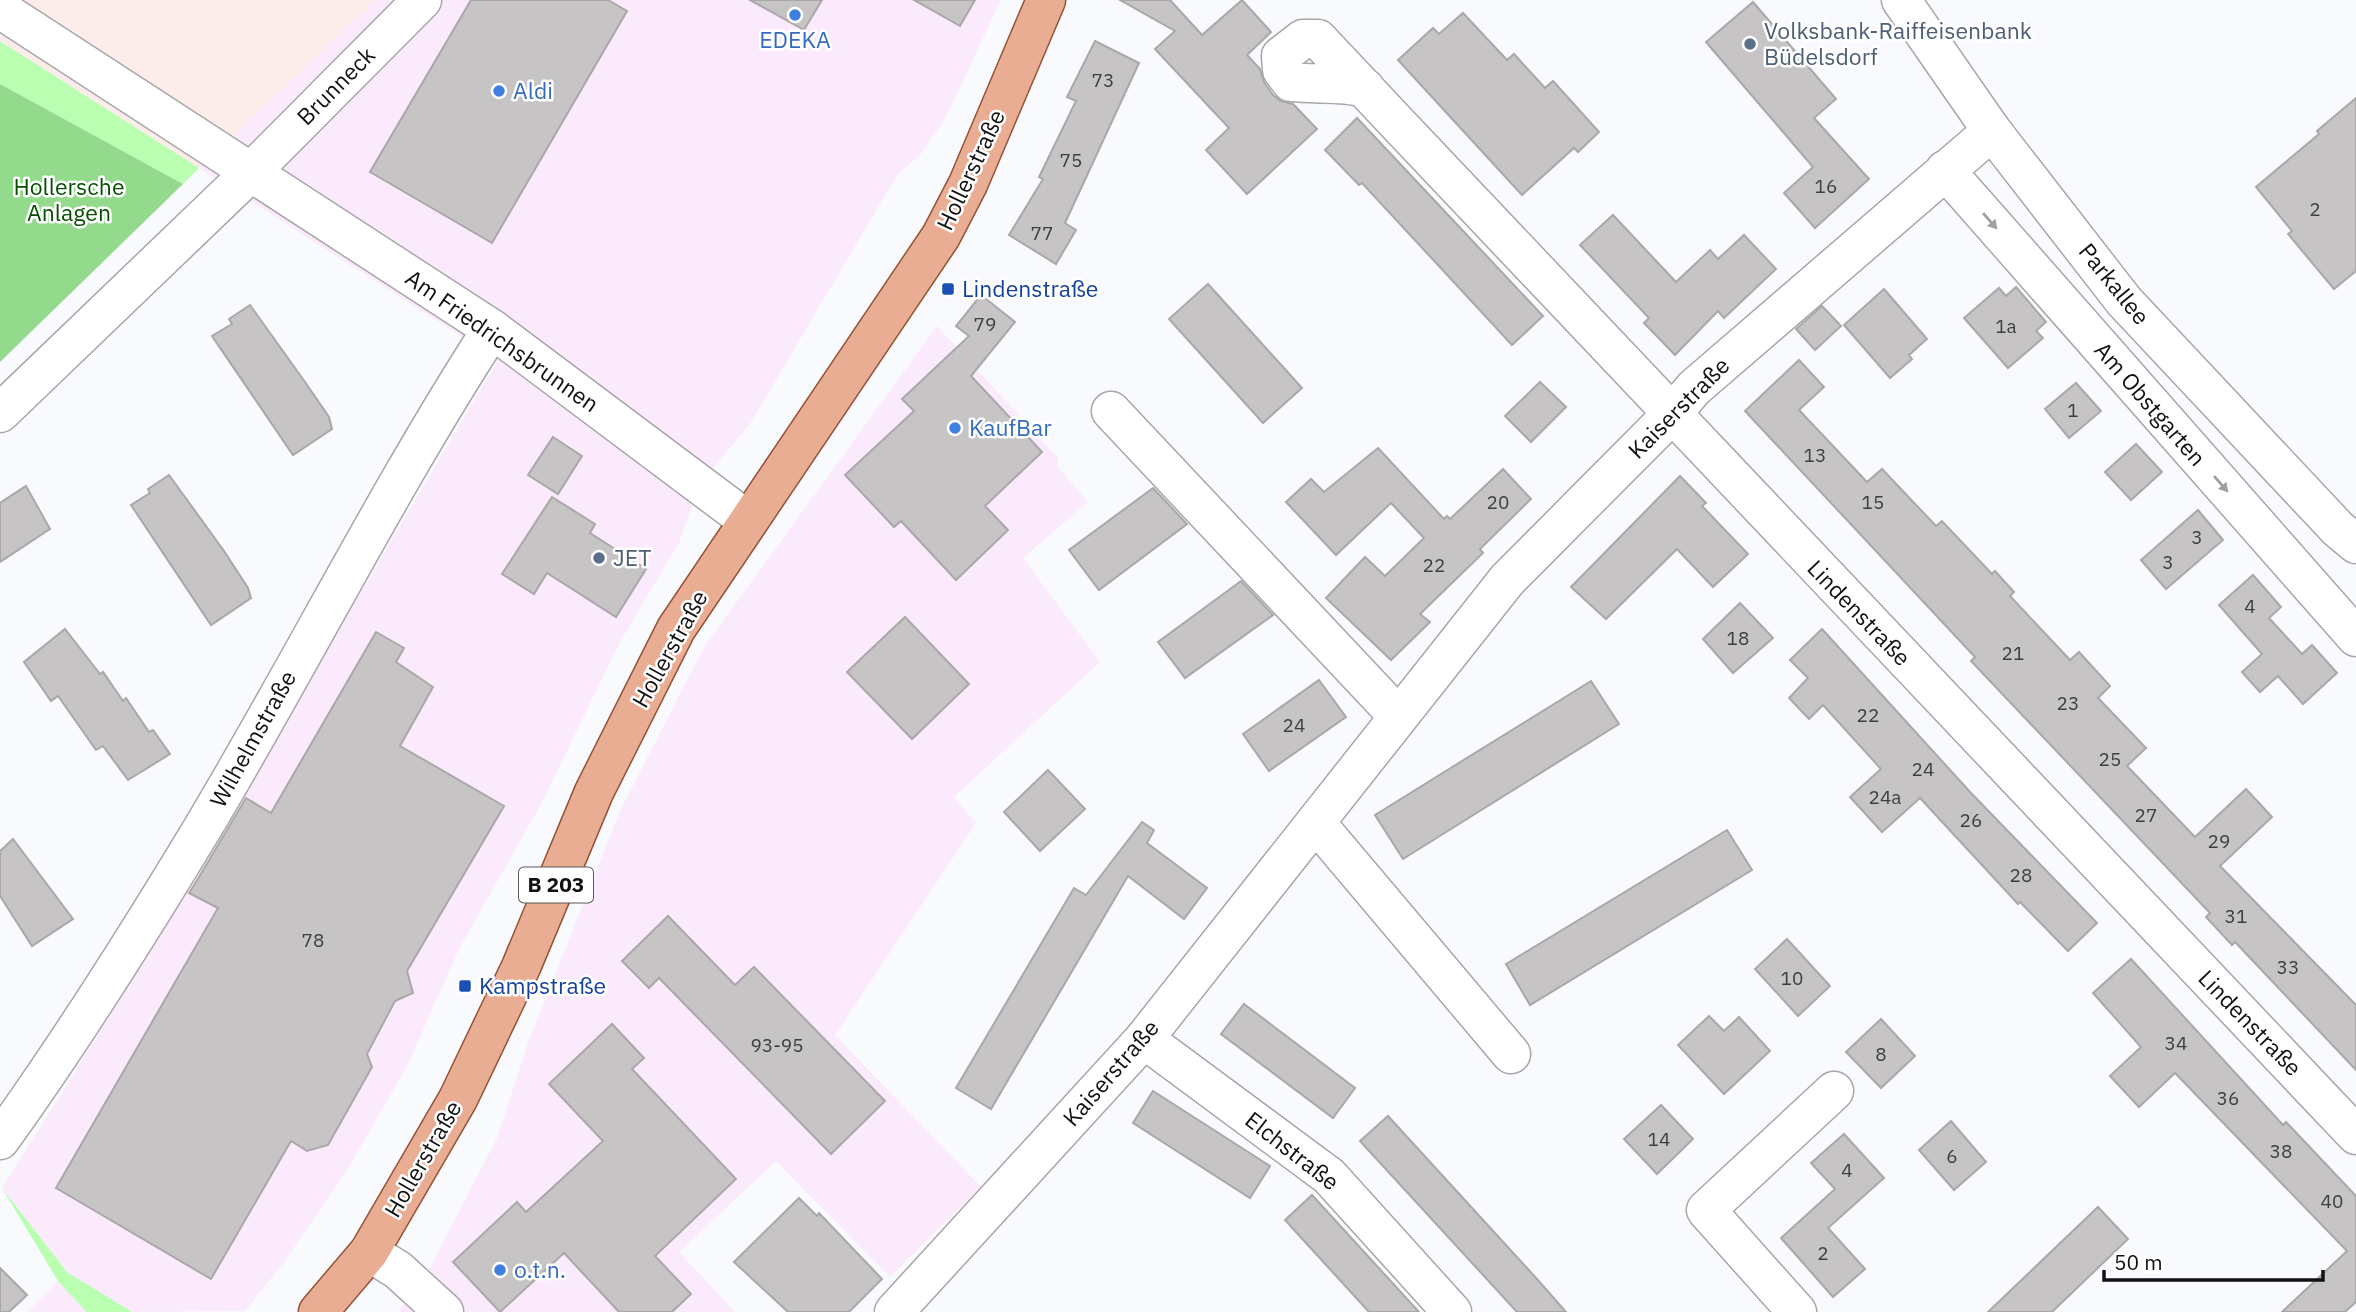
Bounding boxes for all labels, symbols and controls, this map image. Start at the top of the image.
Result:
marker: EDEKA [787,7,803,23]
place label: Volksbank-Raiffeisenbank Büdelsdorf [1764,15,2032,71]
place label: EDEKA [759,24,831,54]
marker: Volksbank-Raiffeisenbank Büdelsdorf [1742,36,1758,52]
street label: Brunneck [290,40,381,131]
house number: 73 [1092,68,1114,92]
place label: Aldi [513,75,553,105]
marker: Aldi [491,83,507,99]
street label: Hollerstraße [929,104,1011,235]
house number: 75 [1060,148,1082,172]
park label: Hollersche Anlagen [13,171,125,227]
house number: 16 [1815,174,1837,198]
house number: 2 [2309,197,2321,221]
one-way arrow [1982,212,1998,230]
house number: 77 [1031,221,1053,245]
street label: Parkallee [2073,236,2157,330]
street label: Am Friedrichsbrunnen [400,262,605,418]
place label: Lindenstraße [962,273,1098,303]
marker: Lindenstraße [940,281,956,297]
house number: 79 [974,312,996,336]
house number: 1a [1995,314,2017,338]
street label: Am Obstgarten [2088,335,2213,472]
street label: Kaiserstraße [1621,350,1735,464]
house number: 1 [2067,398,2079,422]
place label: KaufBar [969,412,1052,442]
marker: KaufBar [947,420,963,436]
house number: 13 [1804,443,1826,467]
one-way arrow [2213,475,2229,493]
house number: 20 [1487,490,1509,514]
house number: 15 [1862,490,1884,514]
house number: 3 [2191,525,2203,549]
place label: JET [613,542,651,572]
marker: JET [591,550,607,566]
house number: 3 [2162,550,2174,574]
house number: 22 [1423,553,1445,577]
street label: Lindenstraße [1802,553,1918,672]
street label: Hollerstraße [625,585,714,713]
house number: 4 [2244,594,2256,618]
house number: 18 [1727,626,1749,650]
house number: 21 [2002,641,2024,665]
street label: Wilhelmstraße [202,665,302,812]
house number: 23 [2057,691,2079,715]
house number: 22 [1857,703,1879,727]
house number: 24 [1283,713,1305,737]
house number: 25 [2099,747,2121,771]
house number: 24 [1912,757,1934,781]
house number: 24a [1869,785,1901,809]
house number: 27 [2135,803,2157,827]
house number: 26 [1960,808,1982,832]
house number: 29 [2208,829,2230,853]
house number: 28 [2010,863,2032,887]
road number: B 203 [519,868,593,903]
house number: 31 [2225,904,2247,928]
house number: 78 [302,928,324,952]
house number: 33 [2277,955,2299,979]
street label: Lindenstraße [2193,963,2309,1082]
house number: 10 [1781,966,1803,990]
place label: Kampstraße [479,970,606,1000]
marker: Kampstraße [457,978,473,994]
street label: Kaiserstraße [1056,1013,1165,1132]
house number: 34 [2165,1031,2187,1055]
house number: 93-95 [750,1033,804,1057]
house number: 8 [1875,1042,1887,1066]
house number: 36 [2217,1086,2239,1110]
street label: Hollerstraße [377,1095,468,1222]
street label: Elchstraße [1239,1104,1346,1196]
house number: 14 [1648,1127,1670,1151]
house number: 38 [2270,1139,2292,1163]
house number: 6 [1946,1144,1958,1168]
house number: 4 [1841,1158,1853,1182]
house number: 40 [2321,1189,2343,1213]
scale bar [2104,1238,2323,1282]
house number: 2 [1817,1241,1829,1265]
text: 50 m [2114,1248,2163,1276]
place label: o.t.n. [514,1254,566,1284]
marker: o.t.n. [492,1262,508,1278]

